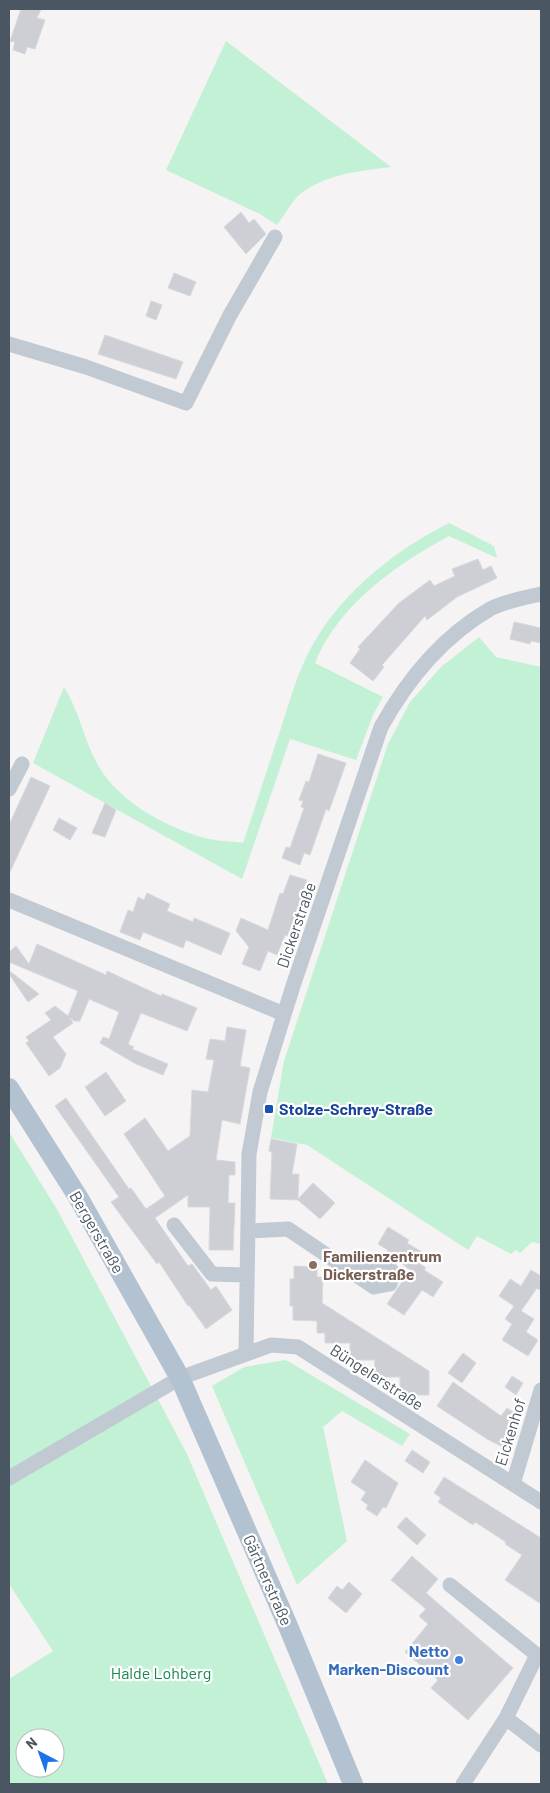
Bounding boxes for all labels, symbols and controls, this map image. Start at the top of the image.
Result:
street label: Dickerstraße [272,880,319,970]
place label: Stolze-Schrey-Straße [279,1099,433,1118]
marker: Stolze-Schrey-Straße [263,1103,275,1115]
street label: Bergerstraße [66,1187,129,1276]
place label: Familienzentrum Dickerstraße [323,1246,442,1283]
marker: Familienzentrum Dickerstraße [307,1259,319,1271]
street label: Büngelerstraße [327,1339,427,1414]
street label: Eickenhof [490,1395,529,1468]
street label: Gärtnerstraße [240,1531,297,1628]
place label: Netto Marken-Discount [328,1641,449,1678]
marker: Netto Marken-Discount [453,1654,465,1666]
park label: Halde Lohberg [111,1663,211,1682]
north arrow [15,1728,65,1778]
text: N [22,1733,40,1752]

